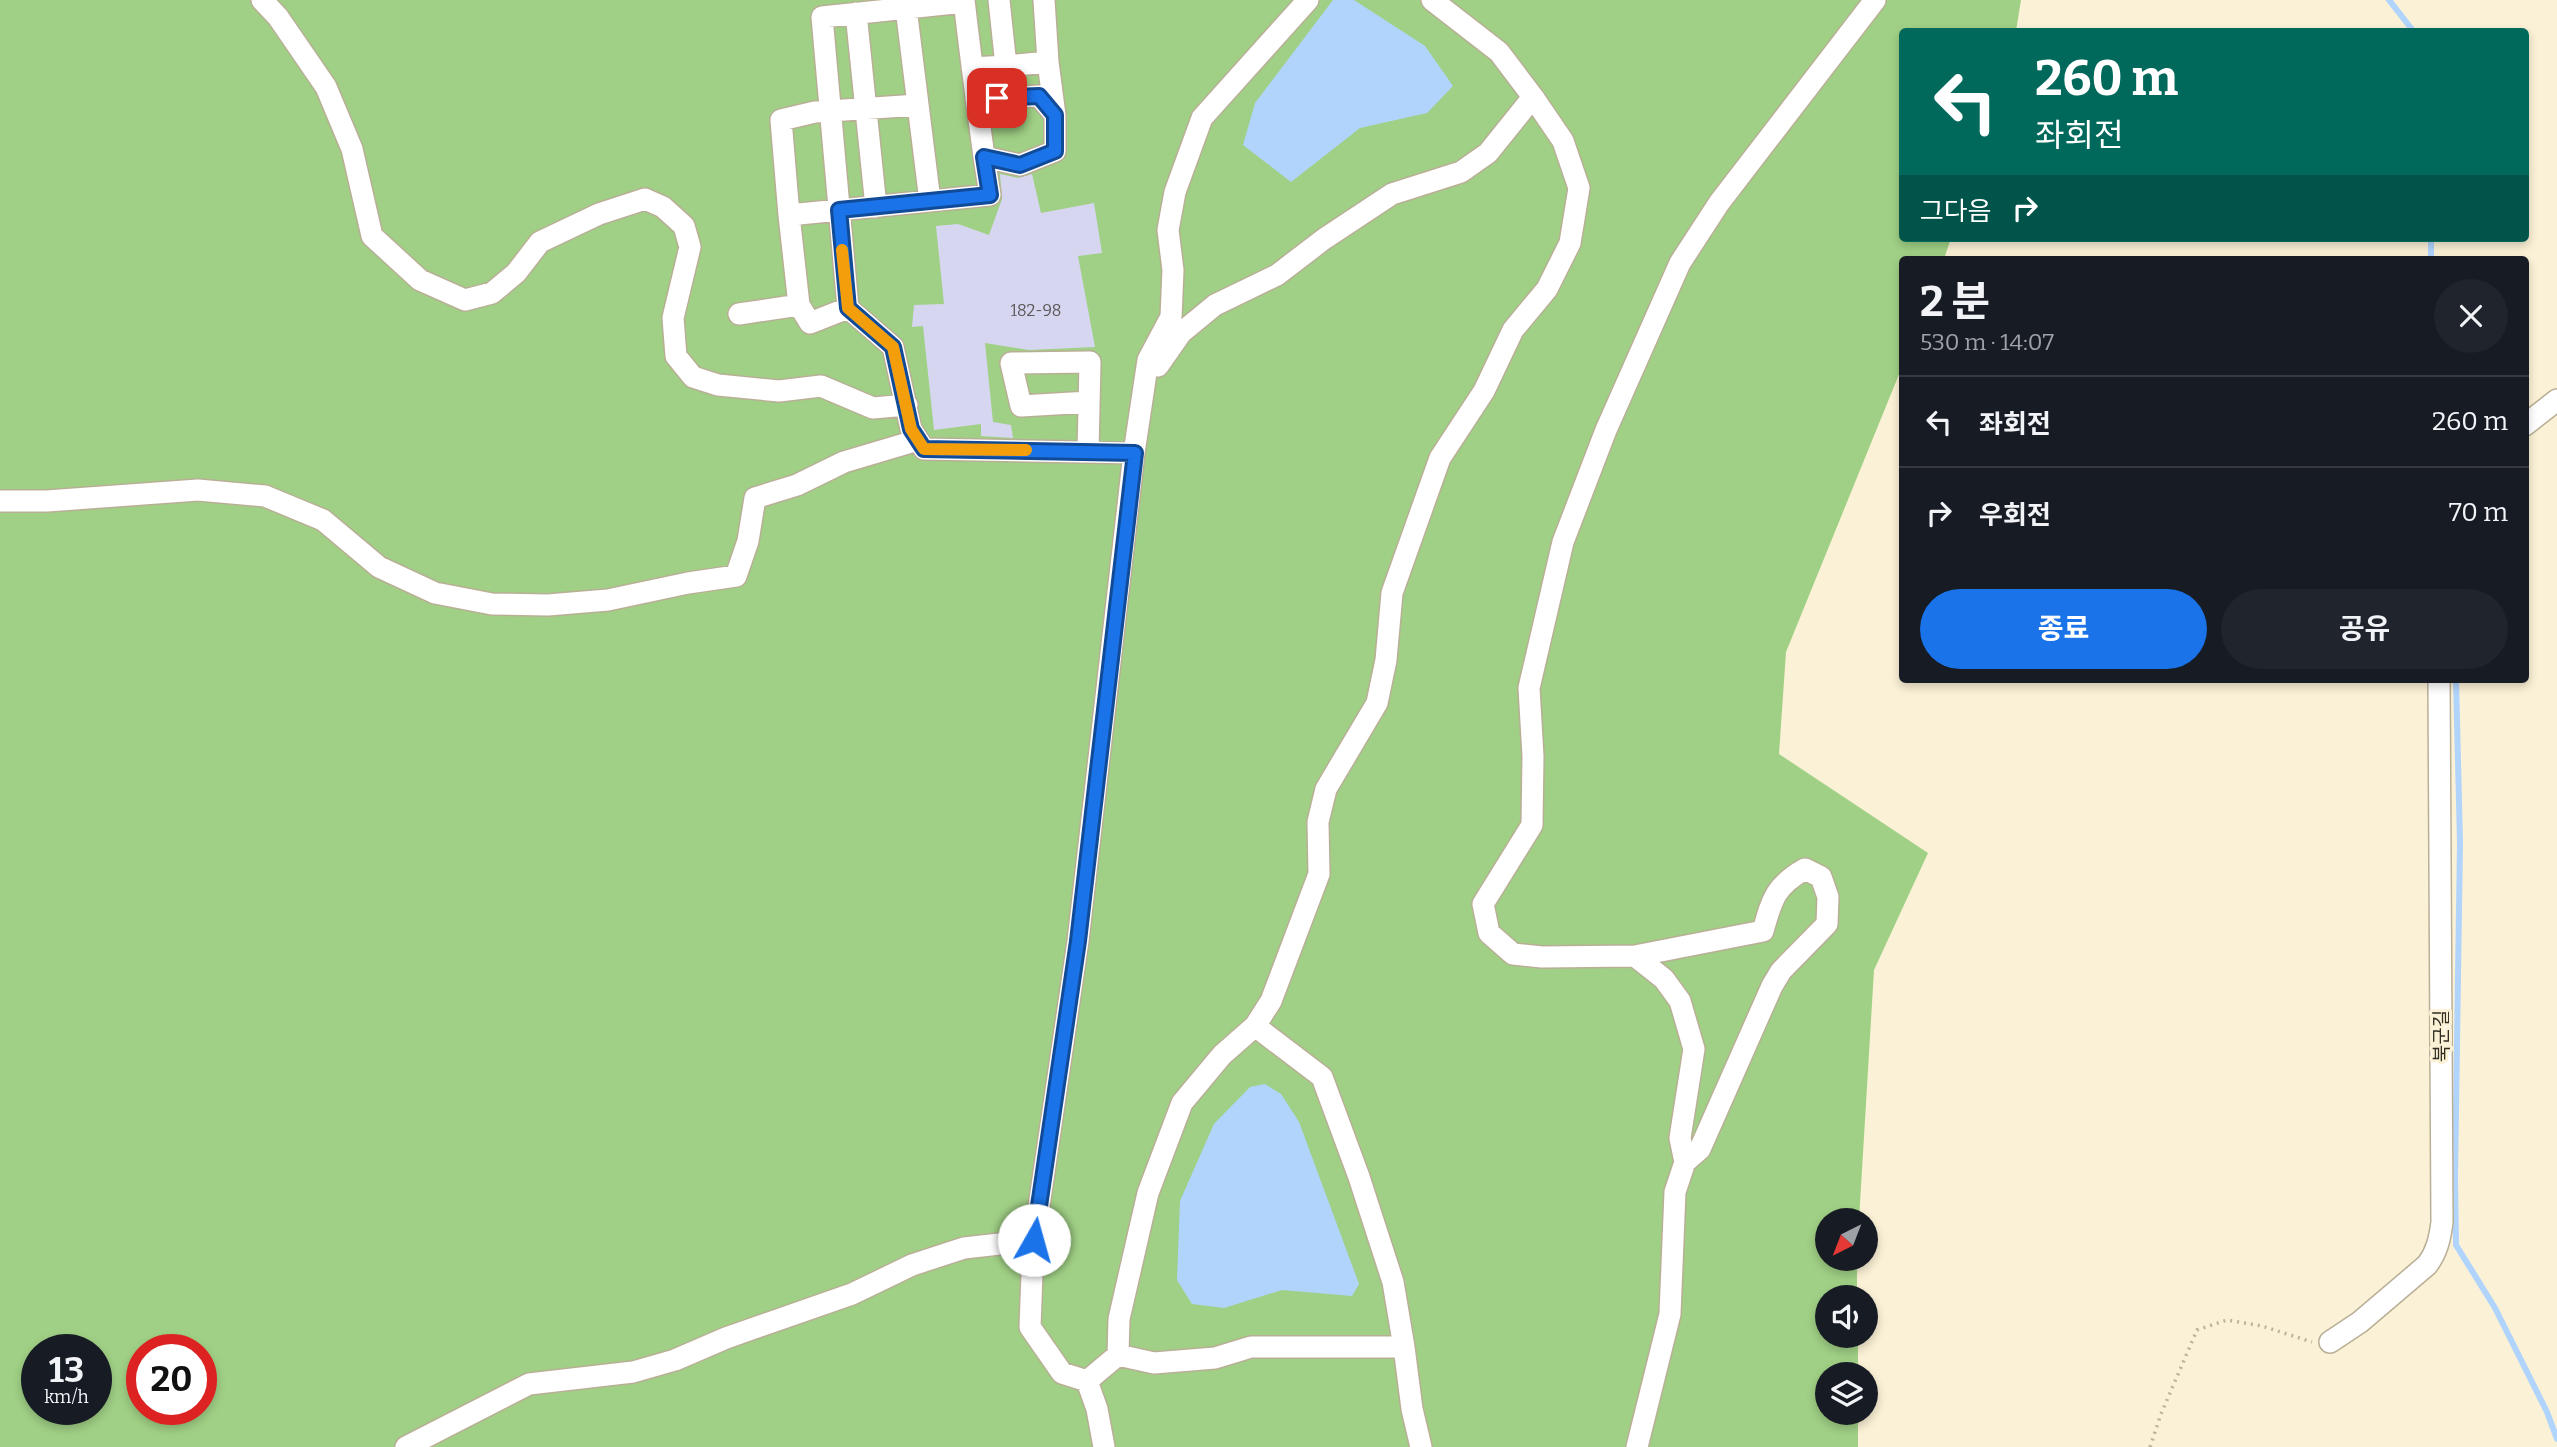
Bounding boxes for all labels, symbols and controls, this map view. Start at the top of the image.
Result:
text: 260 m [2035,49,2178,108]
icon: left [1920,56,2011,147]
pin [967,68,1027,128]
icon: arrive [978,79,1016,117]
text: 좌회전 [2035,116,2123,154]
icon: right [2006,189,2044,227]
text: 그다음 [1920,196,1992,227]
text: 2 분 [1920,277,1990,327]
button: close [2434,279,2508,353]
house number: 182-98 [1010,301,1062,320]
text: 530 m · 14:07 [1920,328,2054,356]
icon: left [1920,403,1958,441]
text: 260 m [2432,406,2508,437]
text: 좌회전 [1979,409,2051,440]
icon: right [1920,494,1958,532]
text: 70 m [2449,497,2508,528]
text: 우회전 [1979,500,2051,531]
button: 종료 [1920,589,2207,669]
button: 공유 [2221,589,2508,669]
street label: 북군길 [2430,1010,2453,1062]
position arrow [997,1203,1071,1277]
north arrow [1815,1208,1878,1270]
map controls [1815,1208,1878,1425]
button: sound [1815,1285,1878,1348]
speed limit sign: 20 [126,1334,217,1425]
text: 13 [49,1349,84,1391]
button: layers [1815,1362,1878,1425]
text: km/h [44,1386,89,1408]

